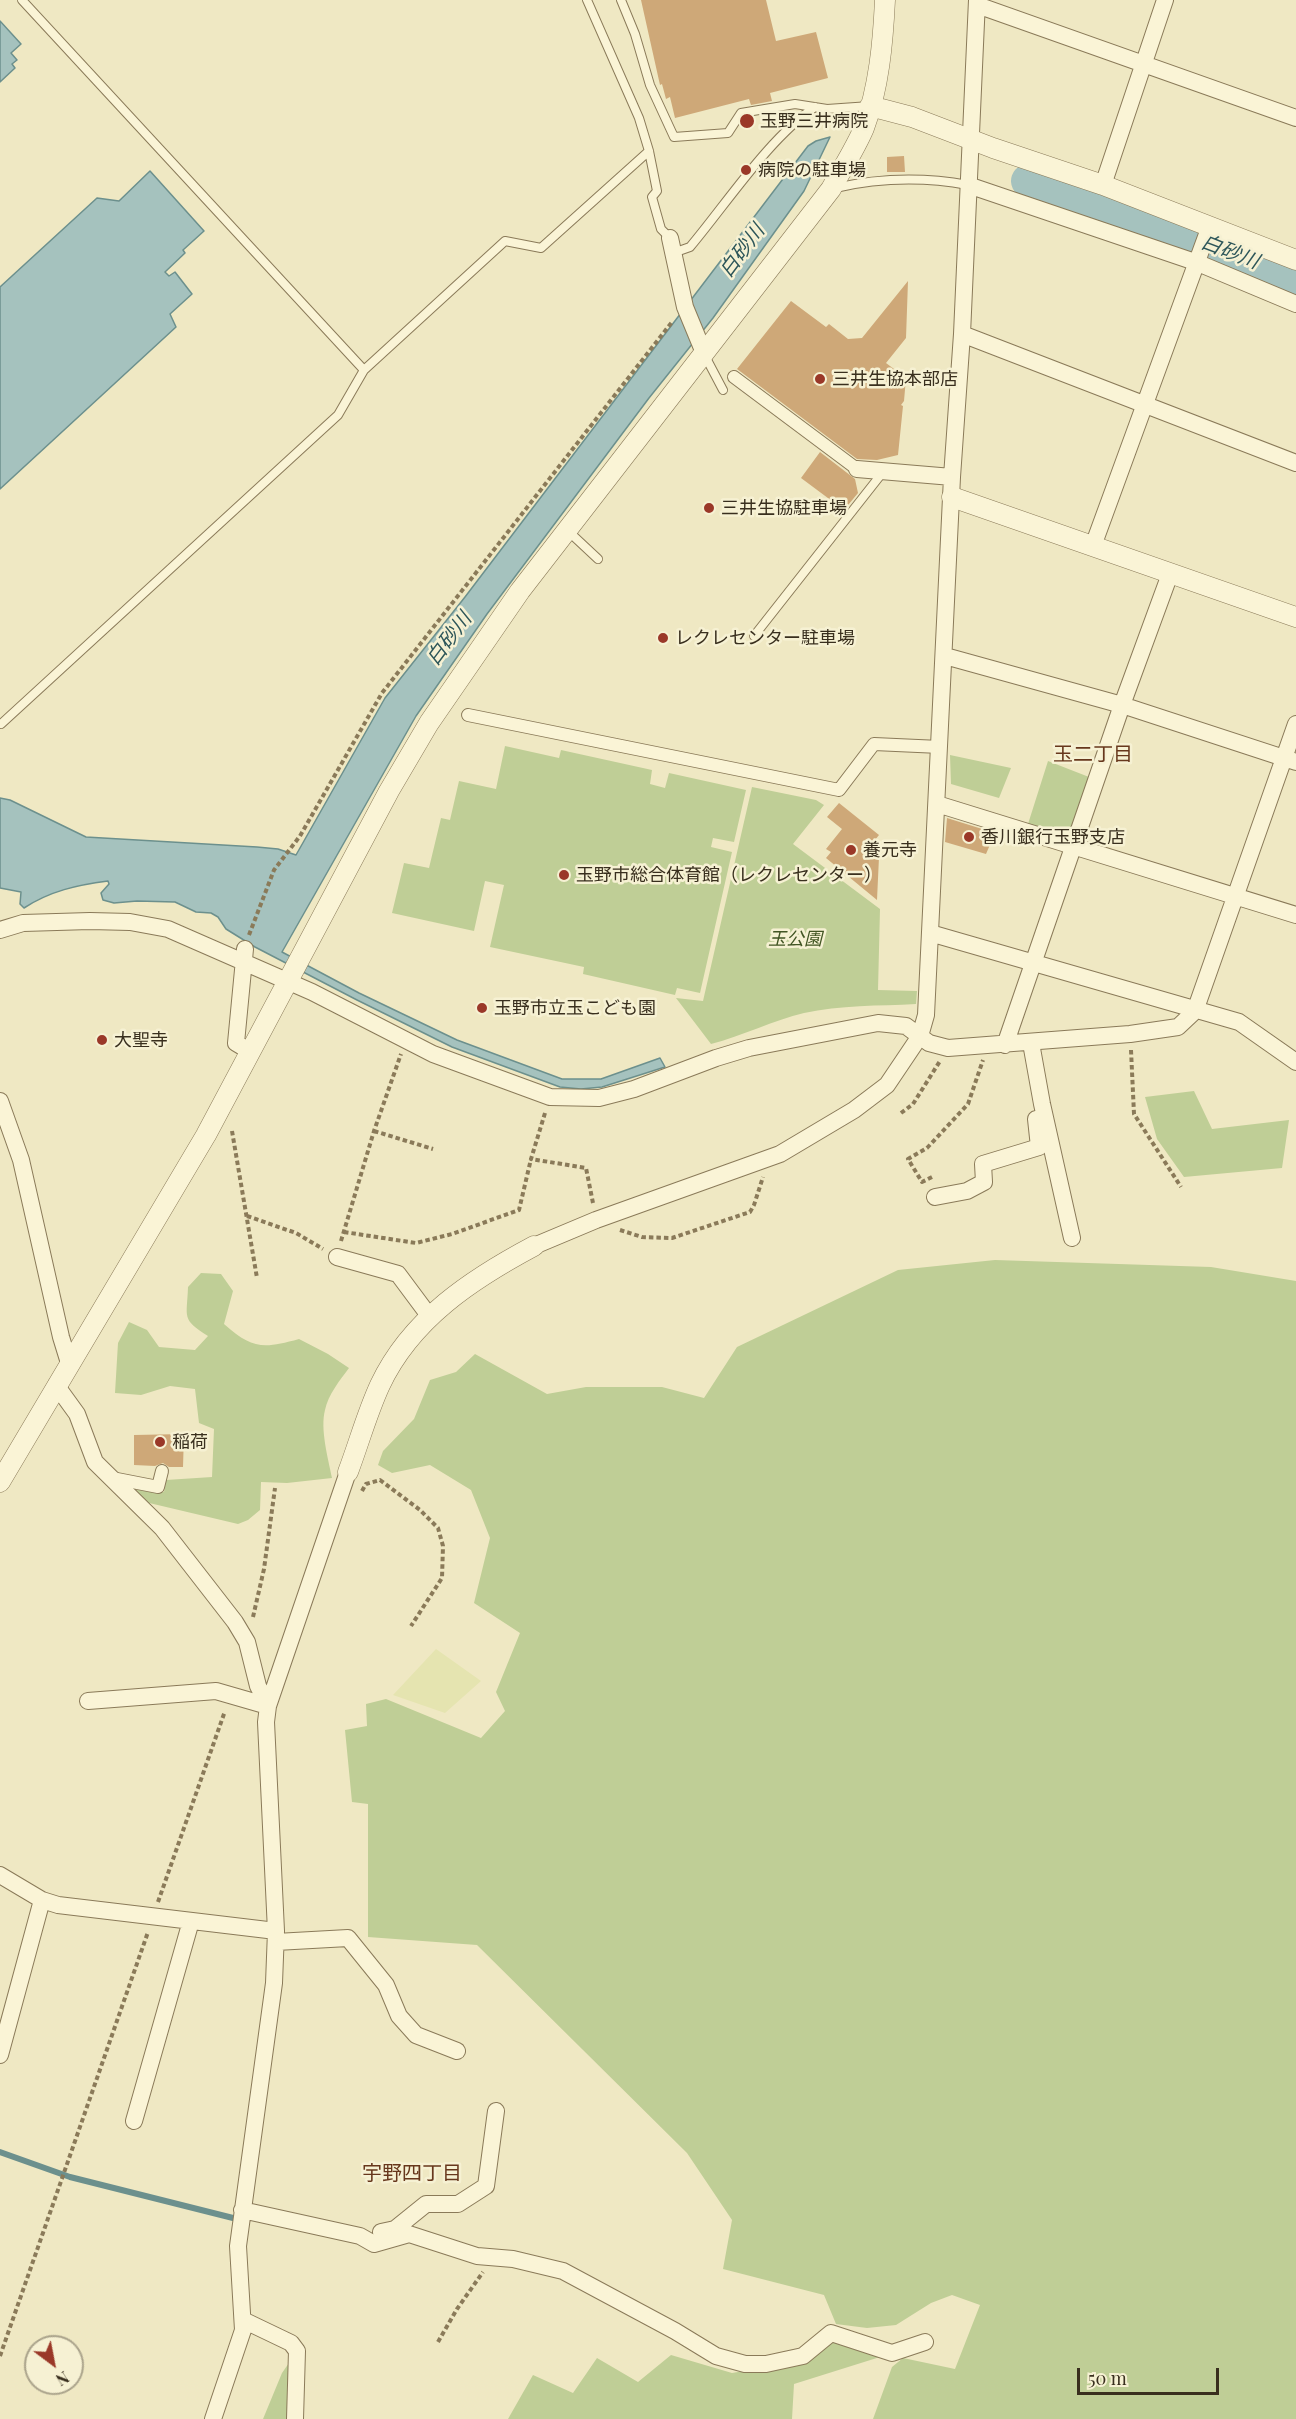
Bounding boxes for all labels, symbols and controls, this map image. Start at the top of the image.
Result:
place label: 玉野三井病院 [760,110,868,132]
marker: 玉野三井病院 [738,112,756,130]
place label: 病院の駐車場 [758,159,866,181]
marker: 病院の駐車場 [739,163,753,177]
water label: 白砂川 [714,220,770,282]
water label: 白砂川 [1198,230,1262,274]
place label: 三井生協本部店 [832,368,958,390]
marker: 三井生協本部店 [813,372,827,386]
place label: 三井生協駐車場 [721,497,847,519]
marker: 三井生協駐車場 [702,501,716,515]
water label: 白砂川 [421,608,477,670]
place label: レクレセンター駐車場 [675,627,855,649]
marker: レクレセンター駐車場 [656,631,670,645]
district label: 玉二丁目 [1053,743,1133,767]
place label: 香川銀行玉野支店 [981,826,1125,848]
marker: 香川銀行玉野支店 [962,830,976,844]
place label: 養元寺 [863,839,917,861]
marker: 養元寺 [844,843,858,857]
place label: 玉野市総合体育館（レクレセンター） [576,864,882,886]
marker: 玉野市総合体育館（レクレセンター） [557,868,571,882]
park label: 玉公園 [768,928,822,950]
place label: 玉野市立玉こども園 [494,997,656,1019]
marker: 玉野市立玉こども園 [475,1001,489,1015]
place label: 大聖寺 [114,1029,168,1051]
marker: 大聖寺 [95,1033,109,1047]
place label: 稲荷 [172,1431,208,1453]
marker: 稲荷 [153,1435,167,1449]
district label: 宇野四丁目 [362,2162,462,2186]
north arrow [24,2335,84,2395]
scale bar [1080,2356,1222,2394]
text: 50 m [1088,2366,1127,2390]
text: N [52,2367,73,2391]

